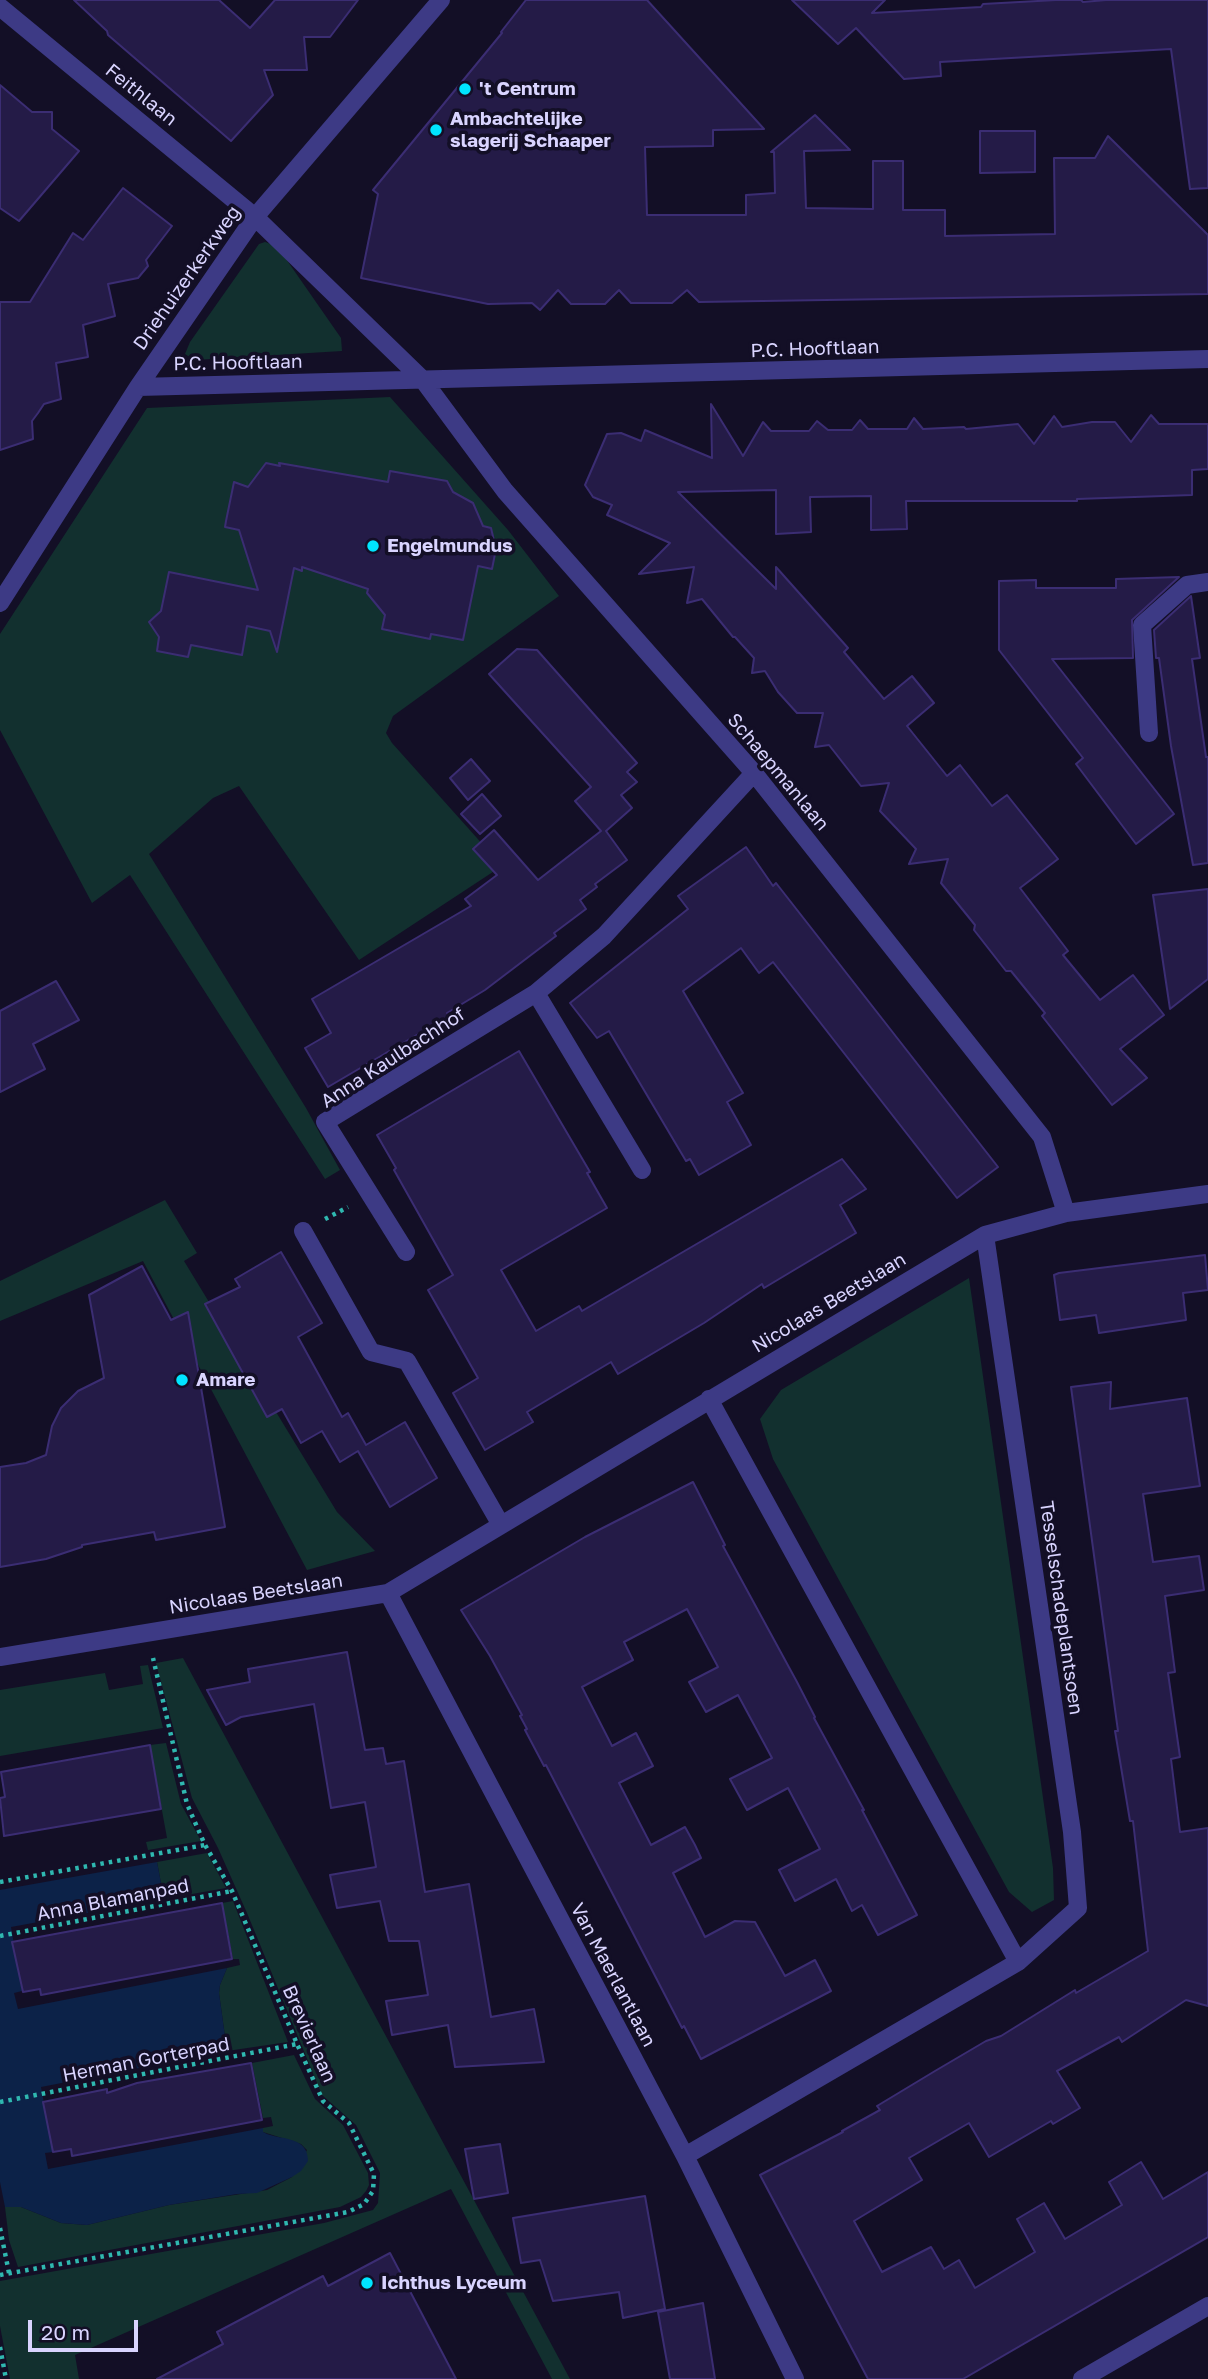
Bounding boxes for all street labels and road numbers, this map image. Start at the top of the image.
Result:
street label: Feithlaan [101,59,181,131]
street label: Driehuizerkerkweg [129,201,245,355]
street label: P.C. Hooftlaan [750,335,880,363]
street label: P.C. Hooftlaan [173,350,303,376]
street label: Schaepmanlaan [722,709,834,835]
street label: Anna Kaulbachhof [317,1003,469,1113]
street label: Nicolaas Beetslaan [748,1248,910,1358]
street label: Tesselschadeplantsoen [1035,1500,1087,1716]
street label: Nicolaas Beetslaan [168,1569,344,1619]
street label: Anna Blamanpad [35,1874,191,1926]
street label: Van Maerlantlaan [566,1899,660,2051]
street label: Brevierlaan [277,1982,341,2086]
street label: Herman Gorterpad [61,2033,231,2087]

